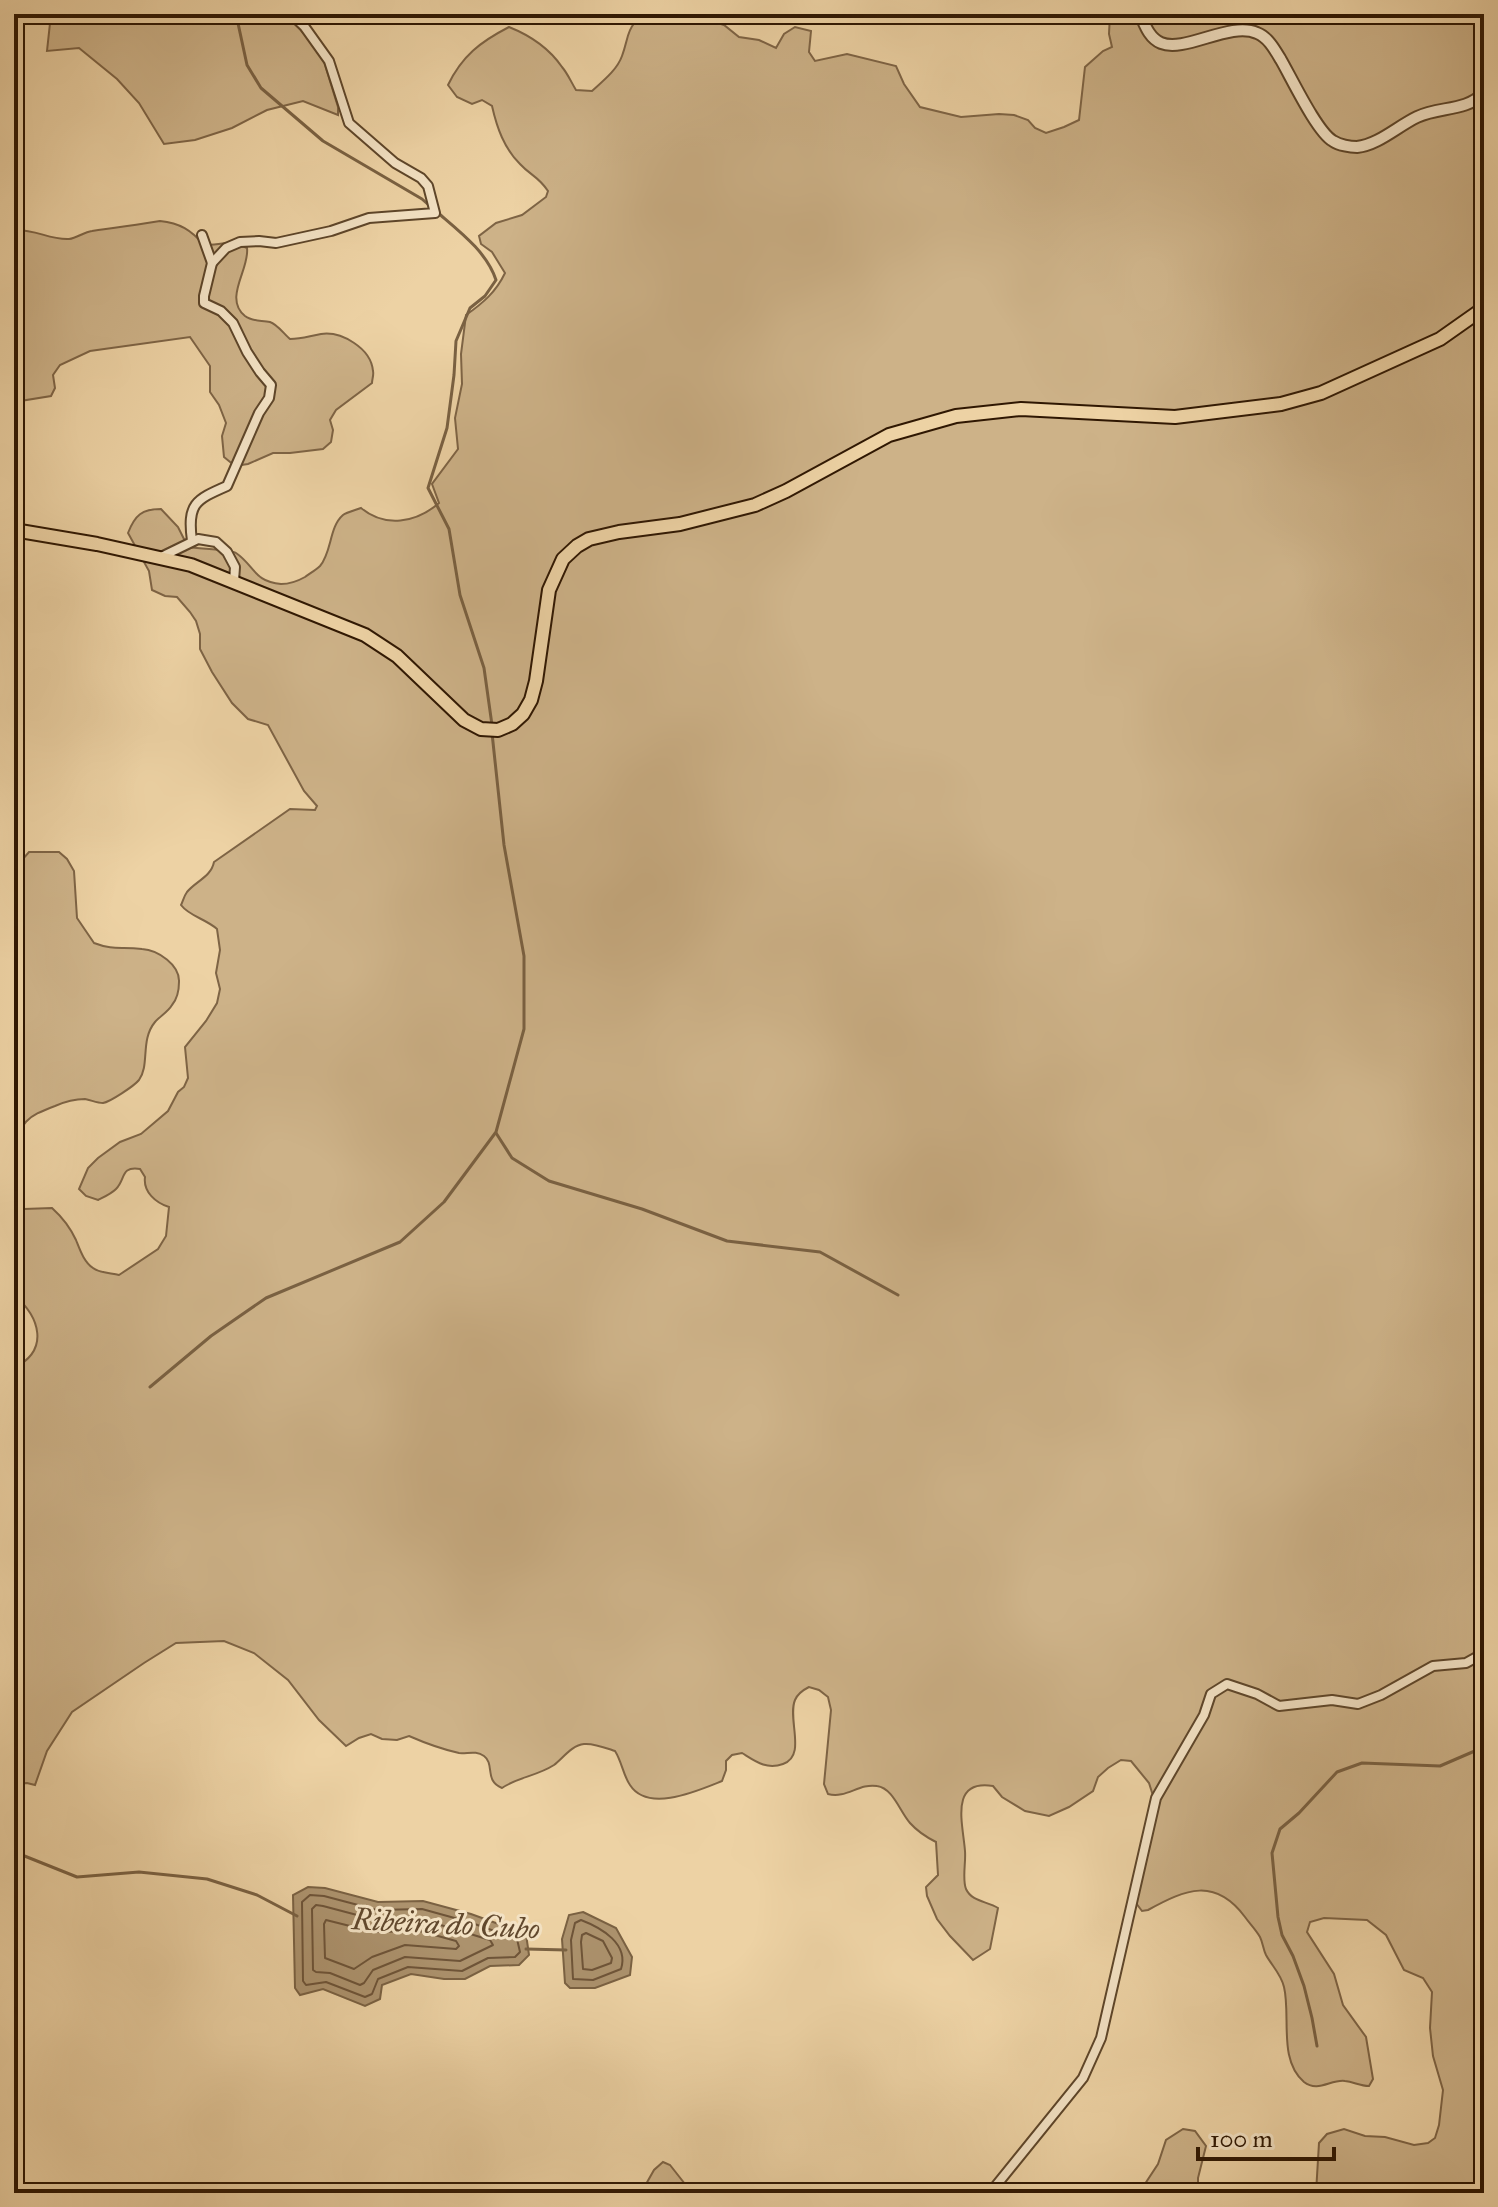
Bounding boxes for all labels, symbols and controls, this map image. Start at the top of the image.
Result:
water label: Ribeira do Cubo [350,1901,541,1947]
scale bar [1198,2111,1334,2161]
text: 100 m [1210,2124,1273,2154]

